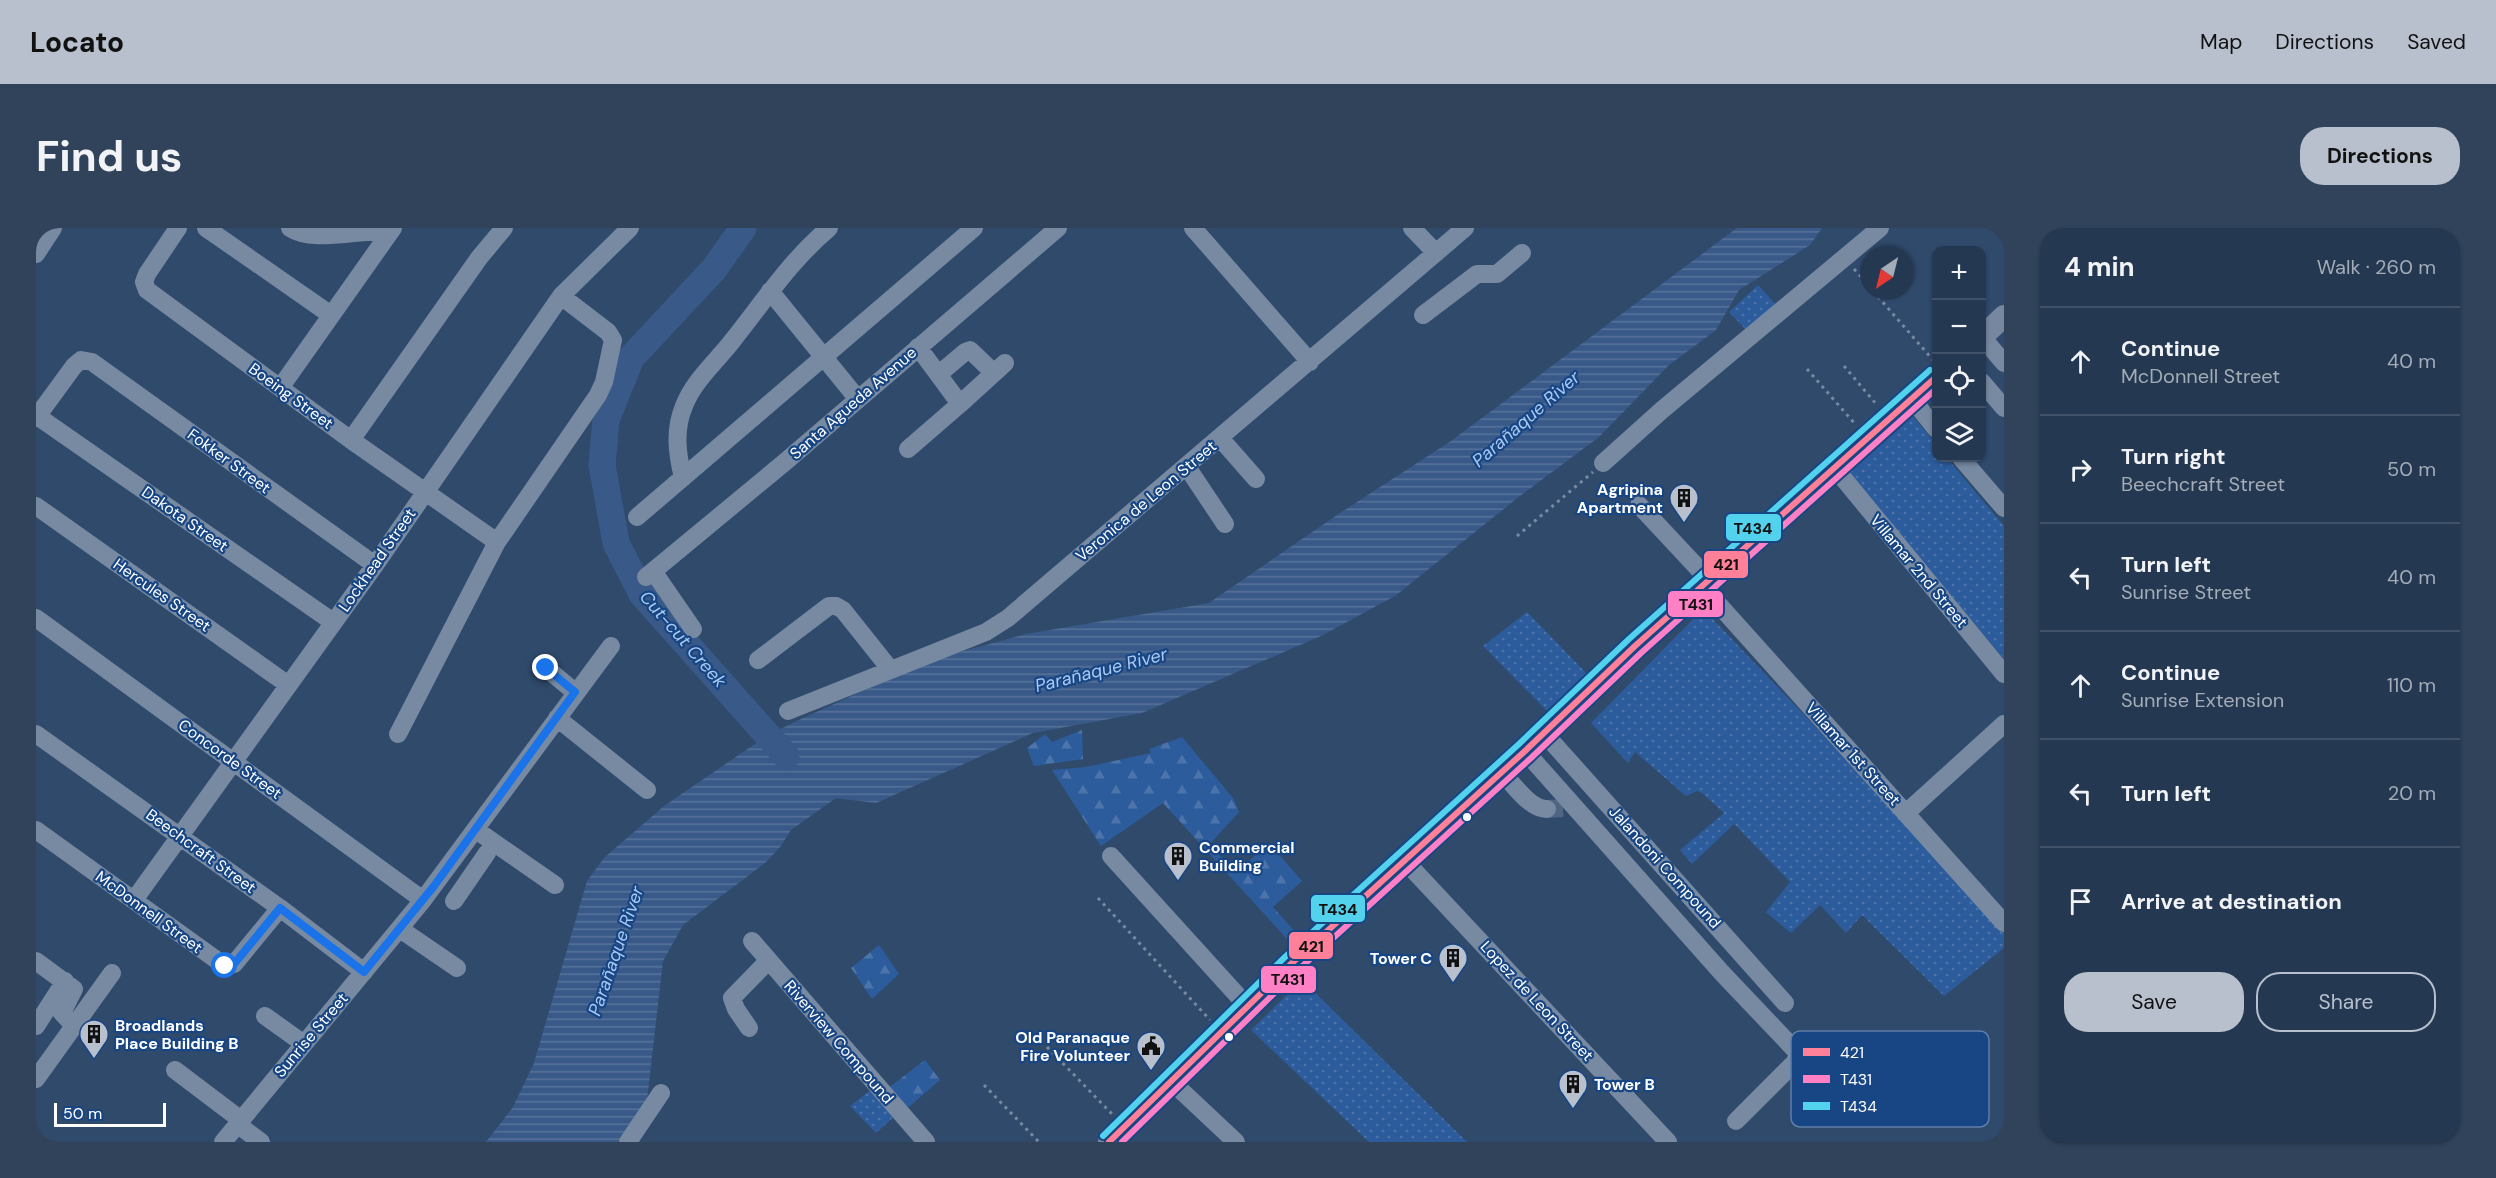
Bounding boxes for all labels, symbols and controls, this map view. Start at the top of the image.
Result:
text: Locato [30,24,124,61]
text: Map [2200,28,2242,56]
text: Directions [2275,28,2374,56]
text: Saved [2407,28,2466,56]
button: Directions [2300,127,2460,185]
text: Find us [36,129,182,184]
north arrow [1860,246,1914,300]
map controls [1932,246,1986,462]
button: + [1932,246,1986,300]
text: 4 min [2064,250,2135,284]
text: Walk · 260 m [2317,254,2436,280]
button: − [1932,300,1986,354]
text: Continue [2121,334,2220,363]
street label: Santa Agueda Avenue [785,342,921,464]
icon: ahead [2064,345,2097,378]
text: 40 m [2387,348,2436,374]
button: locate [1932,354,1986,408]
street label: Boeing Street [244,358,338,434]
text: McDonnell Street [2121,363,2280,389]
water label: Parañaque River [1467,365,1586,473]
button: layers [1932,408,1986,462]
street label: Fokker Street [183,424,275,498]
street label: Veronica de Leon Street [1071,436,1221,566]
text: Turn right [2121,442,2226,471]
icon: right [2064,453,2097,486]
text: 50 m [2387,456,2436,482]
text: Beechcraft Street [2121,471,2285,497]
place label: Agripina Apartment [1577,479,1663,518]
street label: Dakota Street [138,481,232,557]
building icon: Agripina Apartment [1668,482,1700,524]
street label: Lockhead Street [334,504,420,616]
street label: Villamar 2nd Street [1865,510,1973,632]
line badge: T434 [1725,513,1782,542]
text: T434 [1733,518,1773,539]
line badge: 421 [1703,550,1749,579]
text: Turn left [2121,550,2211,579]
street label: Hercules Street [109,554,215,636]
text: 421 [1713,554,1739,575]
icon: left [2064,561,2097,594]
text: 40 m [2387,564,2436,590]
text: Sunrise Street [2121,579,2251,605]
water label: Cut-cut Creek [634,585,732,693]
line badge: T431 [1667,590,1724,618]
text: T431 [1679,594,1713,615]
water label: Parañaque River [1032,642,1171,698]
route end [532,654,558,680]
text: Continue [2121,658,2220,687]
icon: ahead [2064,669,2097,702]
text: 110 m [2387,672,2436,698]
text: Sunrise Extension [2121,687,2284,713]
street label: Villamar 1st Street [1801,698,1905,810]
street label: Concorde Street [174,714,286,804]
icon: left [2064,777,2097,810]
text: Turn left [2121,779,2211,808]
text: 20 m [2388,780,2436,806]
street label: Jalandoni Compound [1604,801,1726,933]
street label: Beechcraft Street [142,804,260,898]
unlabelled marker [1461,811,1473,823]
place label: Commercial Building [1199,837,1294,876]
building icon: Commercial Building [1162,840,1194,882]
street label: McDonnell Street [91,866,207,958]
water label: Parañaque River [583,882,650,1019]
icon: arrive [2064,885,2097,918]
text: Arrive at destination [2121,887,2342,916]
line badge: T434 [1310,894,1366,923]
text: T434 [1318,899,1358,920]
line badge: 421 [1288,931,1334,960]
text: 421 [1298,936,1324,957]
street label: Lopez de Leon Street [1476,936,1598,1066]
building icon: Tower C [1437,942,1469,984]
place label: Tower C [1370,948,1432,969]
route start [211,952,237,978]
line badge: T431 [1260,965,1317,994]
text: T431 [1271,969,1305,990]
button: Save [2064,972,2244,1032]
button: Share [2256,972,2436,1032]
street label: Riverview Compound [780,976,898,1108]
street label: Sunrise Street [269,988,353,1082]
place label: Broadlands Place Building B [115,1015,239,1054]
building icon: Broadlands Place Building B [78,1018,110,1060]
place label: Old Paranaque Fire Volunteer [1015,1027,1130,1066]
public building icon: Old Paranaque Fire Volunteer [1135,1030,1167,1072]
unlabelled marker [1223,1031,1235,1043]
legend [1791,1031,1989,1127]
text: 421 [1840,1042,1864,1063]
building icon: Tower B [1557,1068,1589,1110]
text: T431 [1840,1069,1872,1090]
place label: Tower B [1594,1074,1655,1095]
text: T434 [1840,1096,1877,1117]
scale bar [54,1100,166,1128]
text: 50 m [63,1103,102,1124]

